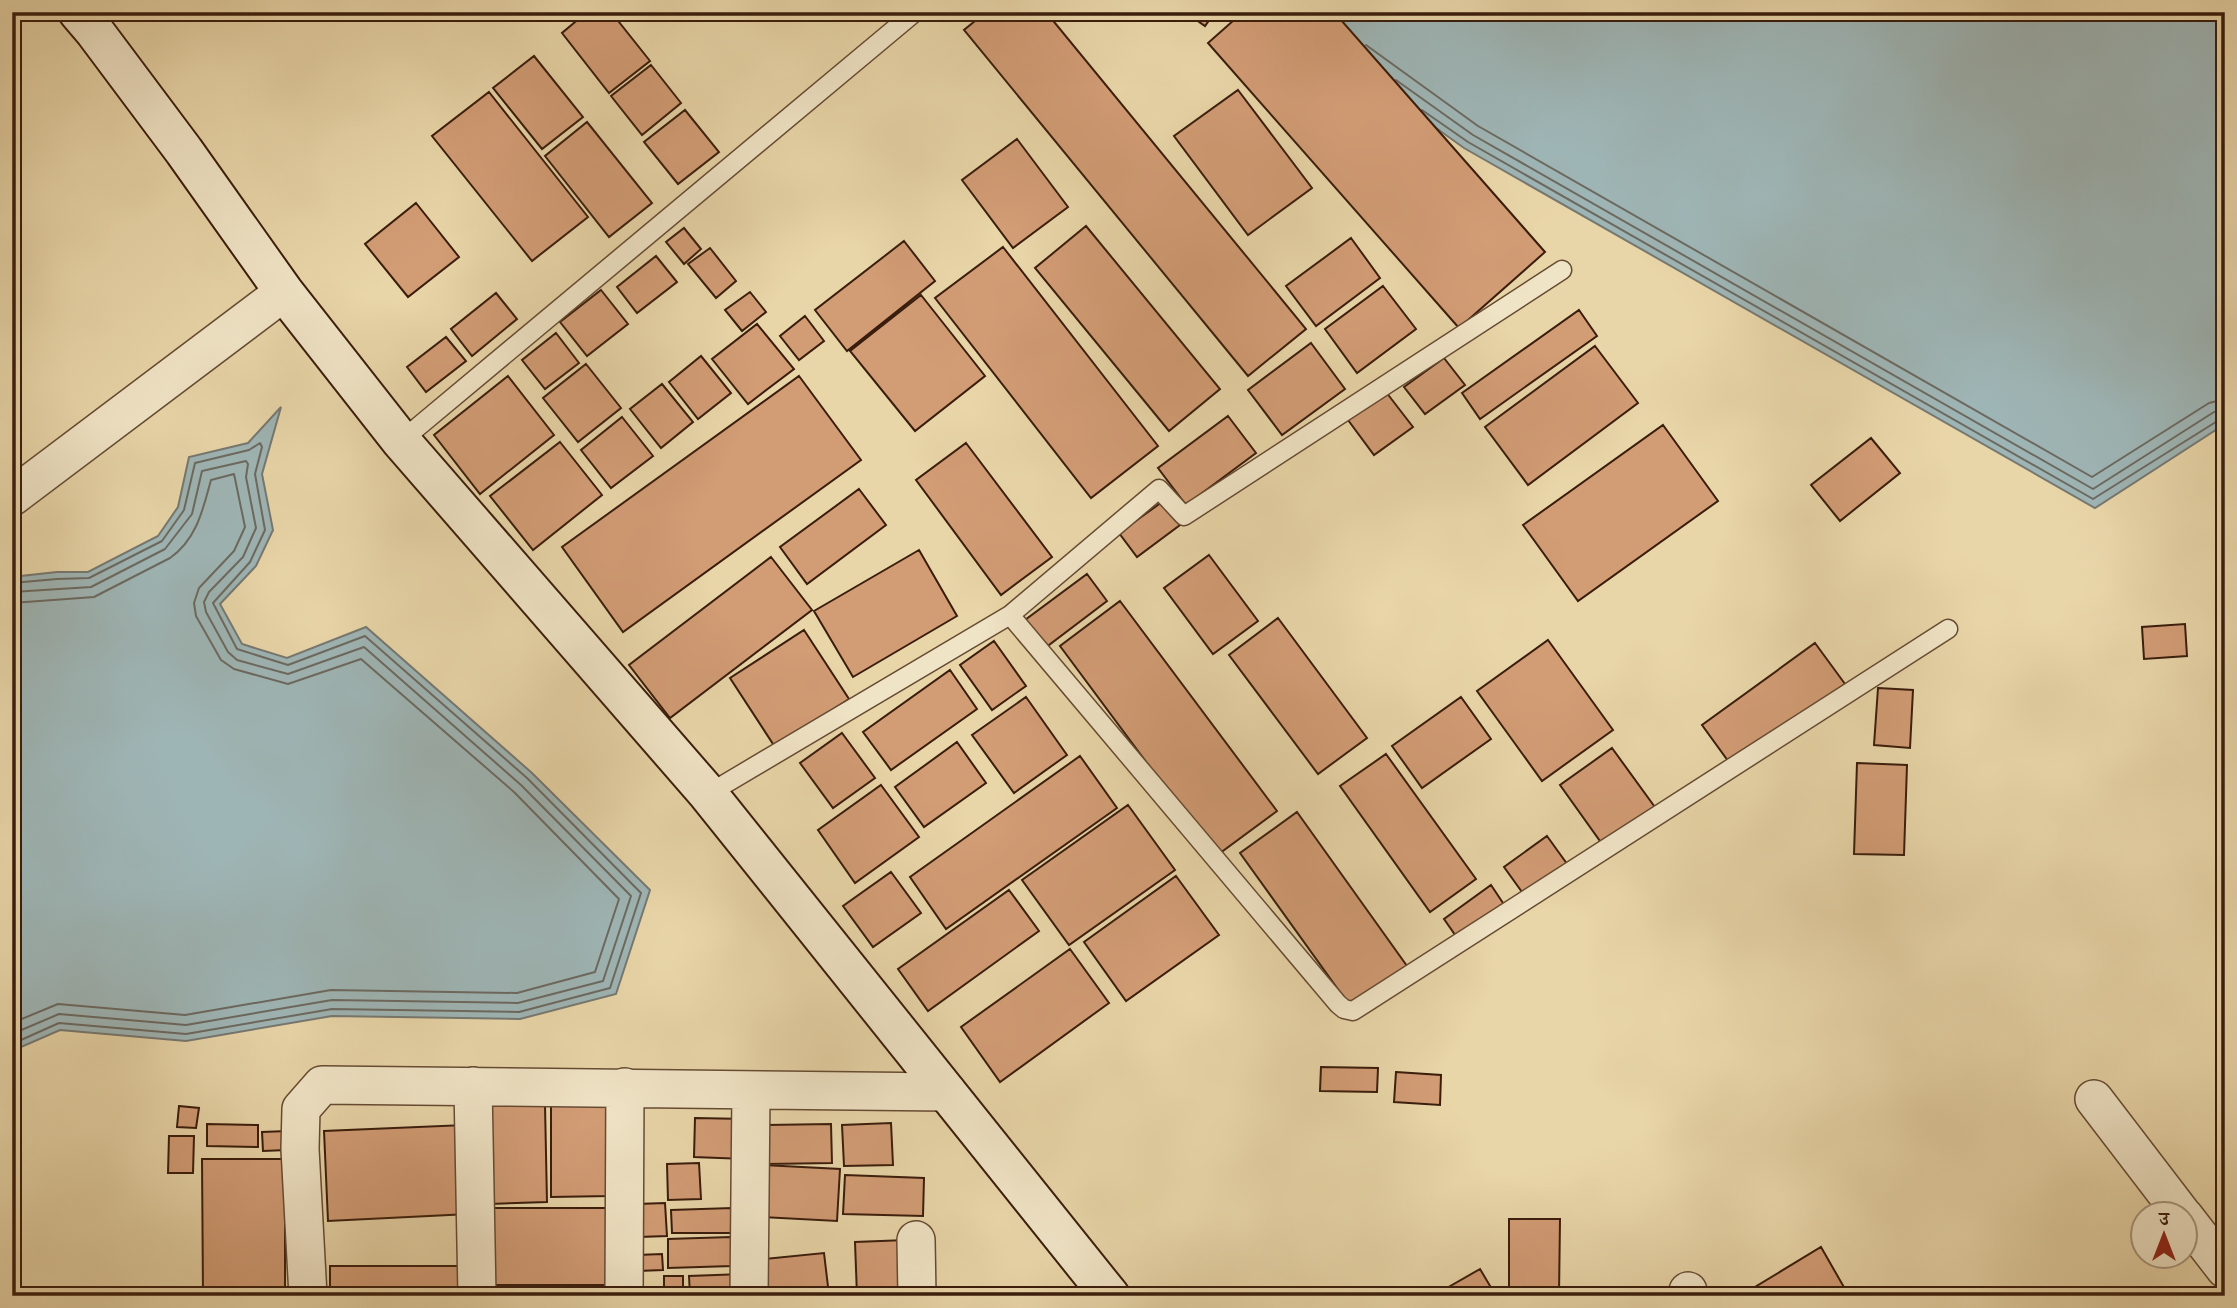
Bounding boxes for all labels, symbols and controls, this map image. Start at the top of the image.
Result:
north arrow [2128,1200,2198,1270]
text: उ [2157,1206,2170,1232]

